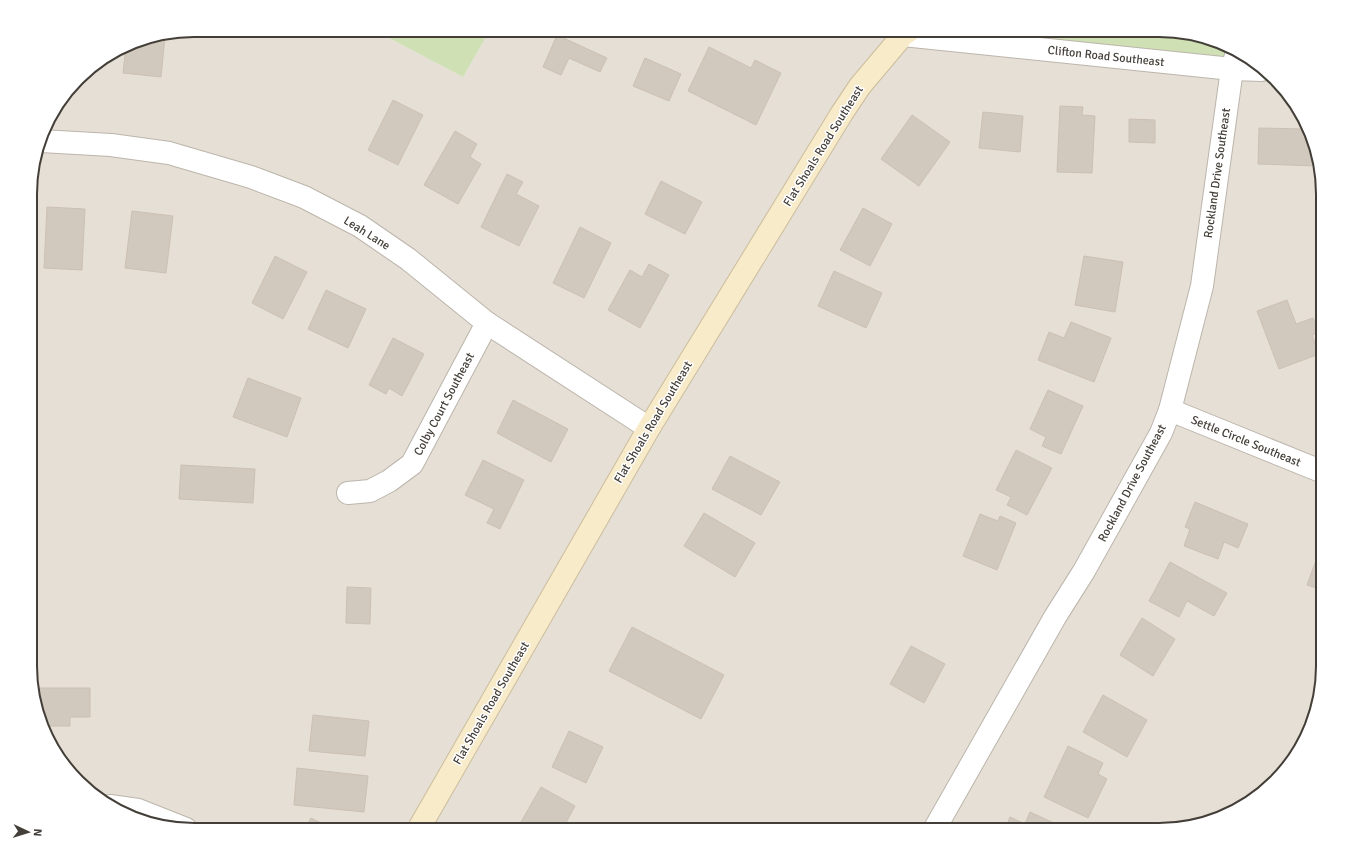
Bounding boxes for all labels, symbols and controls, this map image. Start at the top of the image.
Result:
street label: Clifton Road Southeast [1047,43,1165,70]
street label: Flat Shoals Road Southeast [780,83,867,209]
street label: Rockland Drive Southeast [1201,107,1234,239]
street label: Leah Lane [341,213,393,254]
street label: Colby Court Southeast [411,350,478,458]
street label: Flat Shoals Road Southeast [611,359,696,486]
street label: Settle Circle Southeast [1189,413,1303,470]
street label: Rockland Drive Southeast [1095,422,1170,545]
street label: Flat Shoals Road Southeast [450,639,533,767]
north arrow [8,812,48,852]
text: N [31,828,44,837]

